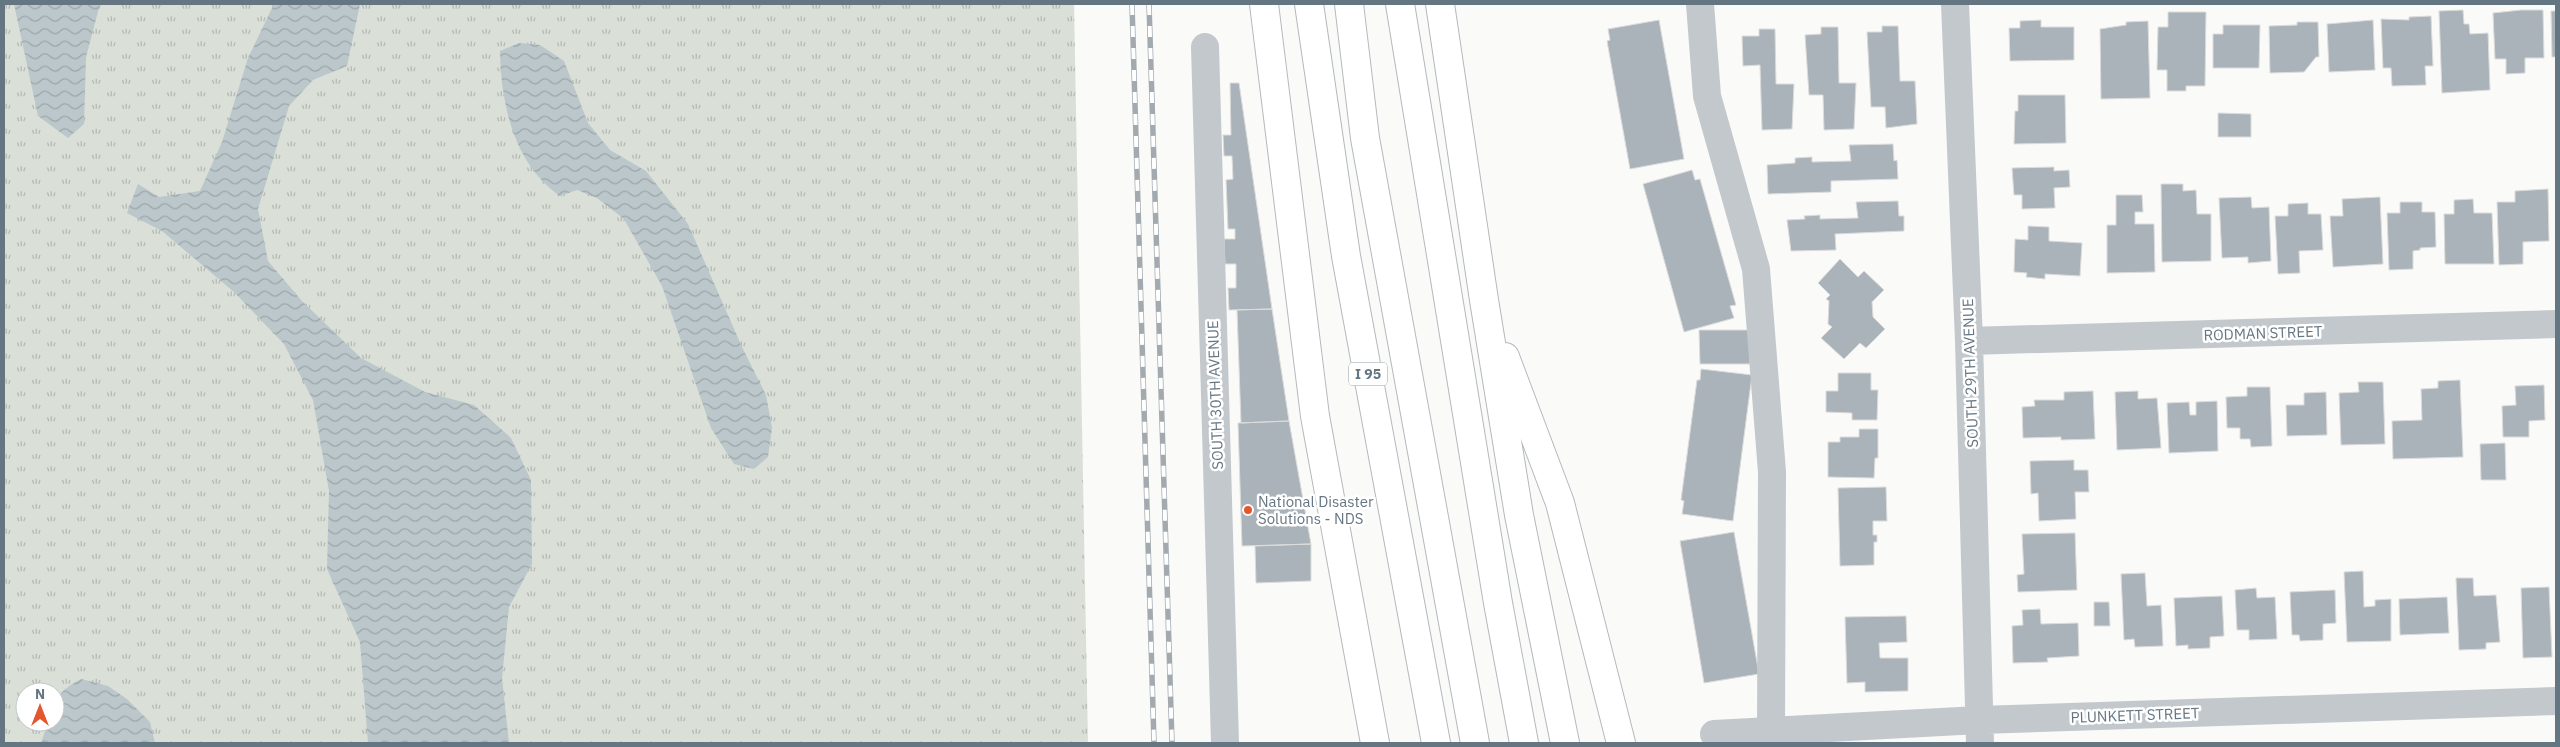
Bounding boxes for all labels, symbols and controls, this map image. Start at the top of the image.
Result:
street label: SOUTH 29TH AVENUE [1958,298,1982,448]
street label: SOUTH 30TH AVENUE [1203,320,1227,470]
street label: RODMAN STREET [2203,321,2323,345]
road number: I 95 [1349,362,1387,386]
place label: National Disaster Solutions - NDS [1258,492,1374,528]
marker: National Disaster Solutions - NDS [1242,504,1254,516]
north arrow [15,682,65,732]
text: N [35,685,45,703]
street label: PLUNKETT STREET [2070,703,2200,727]

